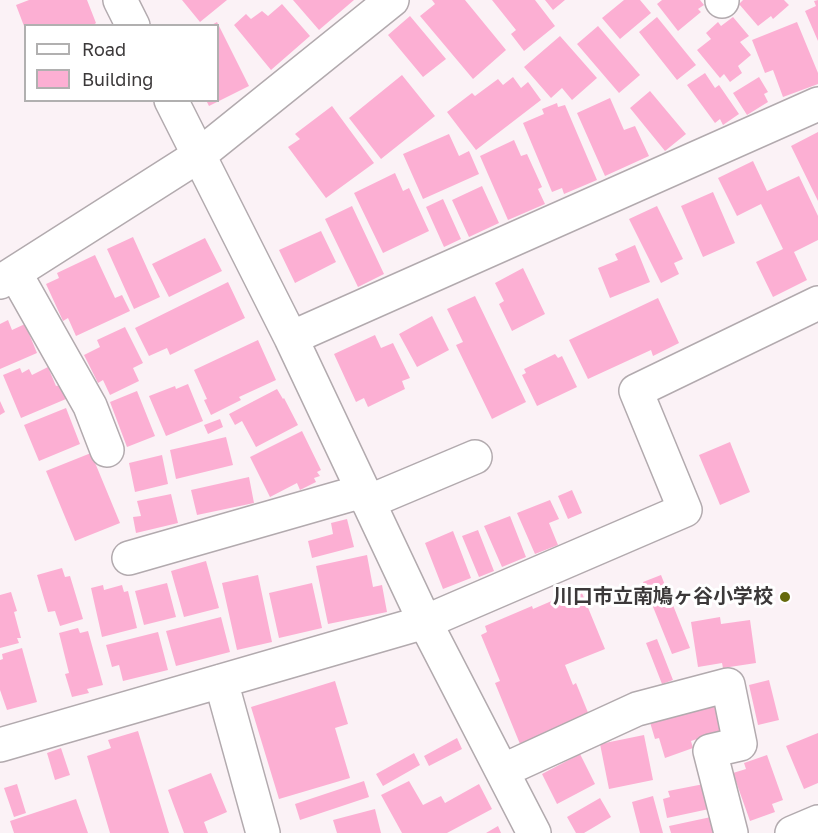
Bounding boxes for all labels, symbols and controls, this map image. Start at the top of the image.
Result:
legend [24,24,219,102]
text: Road [82,38,126,60]
text: Building [82,68,153,90]
place label: 川口市立南鳩ヶ谷小学校 [553,585,773,609]
marker: 川口市立南鳩ヶ谷小学校 [778,590,792,604]

